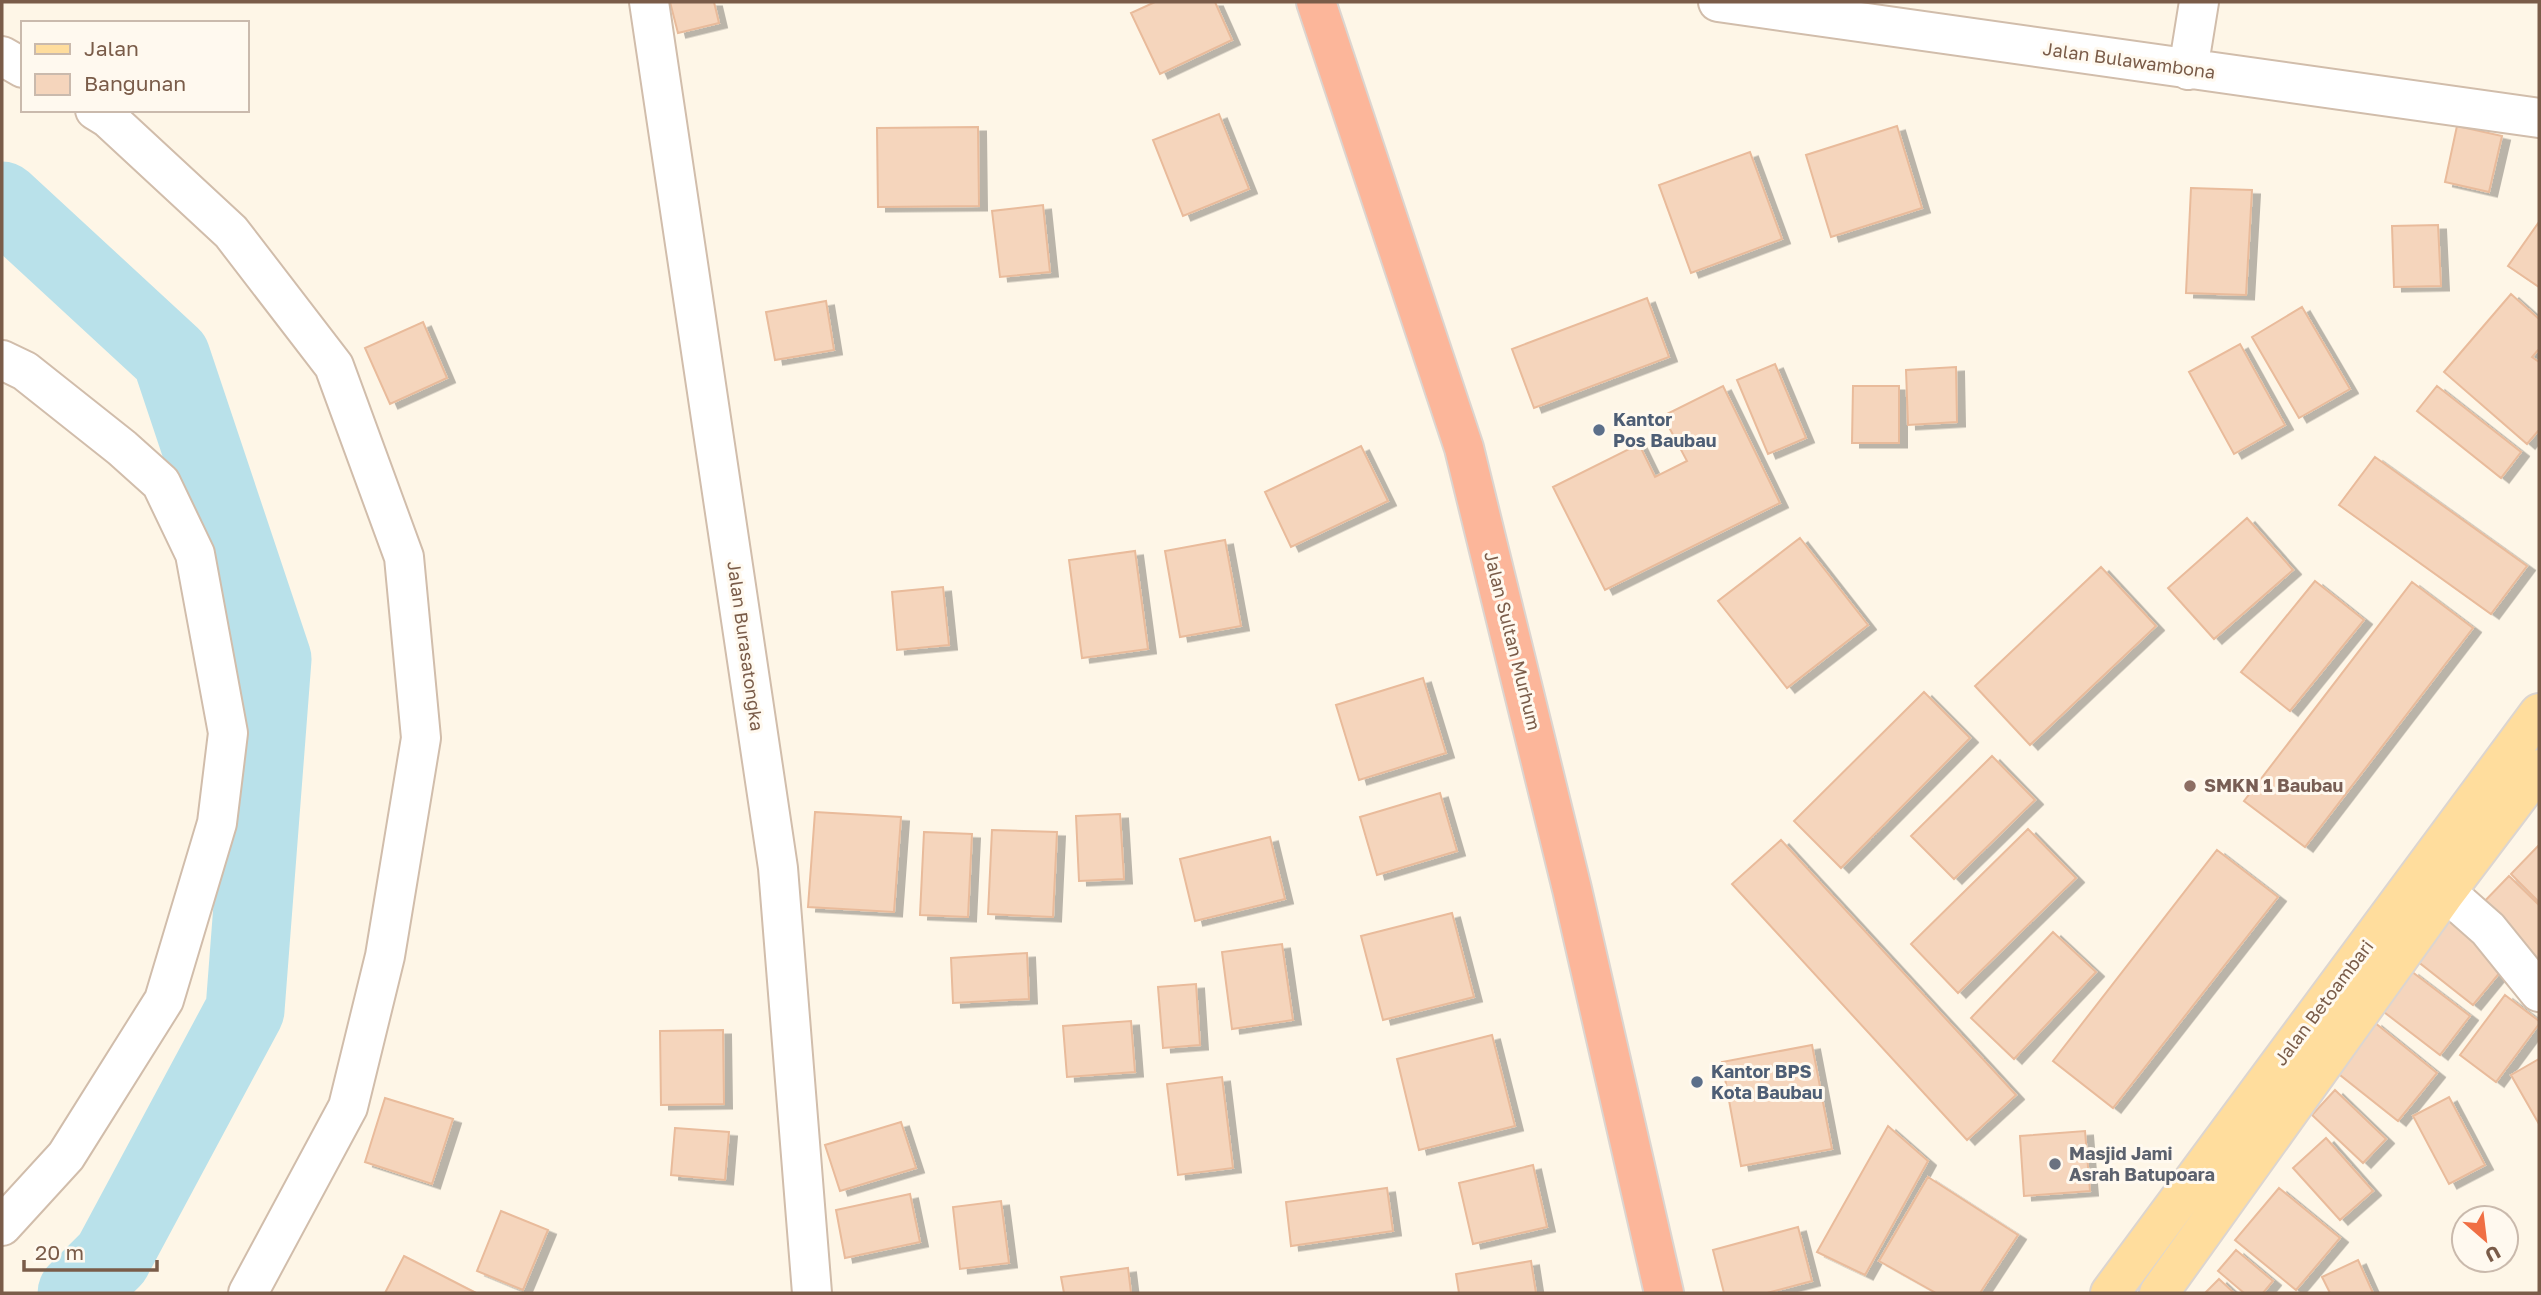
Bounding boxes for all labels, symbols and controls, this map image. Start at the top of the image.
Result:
legend [21,21,248,112]
text: Jalan [84,35,139,61]
street label: Jalan Bulawambona [2042,37,2217,83]
text: Bangunan [84,70,186,96]
place label: Kantor Pos Baubau [1613,408,1716,451]
marker: Kantor Pos Baubau [1591,422,1607,438]
street label: Jalan Sultan Murhum [1480,549,1546,733]
street label: Jalan Burasatongka [723,559,769,732]
place label: SMKN 1 Baubau [2204,774,2343,796]
marker: SMKN 1 Baubau [2182,778,2198,794]
street label: Jalan Betoambari [2269,935,2378,1069]
place label: Kantor BPS Kota Baubau [1711,1060,1823,1103]
marker: Kantor BPS Kota Baubau [1689,1074,1705,1090]
place label: Masjid Jami Asrah Batupoara [2069,1142,2215,1185]
marker: Masjid Jami Asrah Batupoara [2047,1156,2063,1172]
north arrow [2450,1204,2520,1274]
scale bar [24,1228,158,1272]
text: 20 m [35,1239,84,1265]
text: U [2482,1241,2505,1268]

